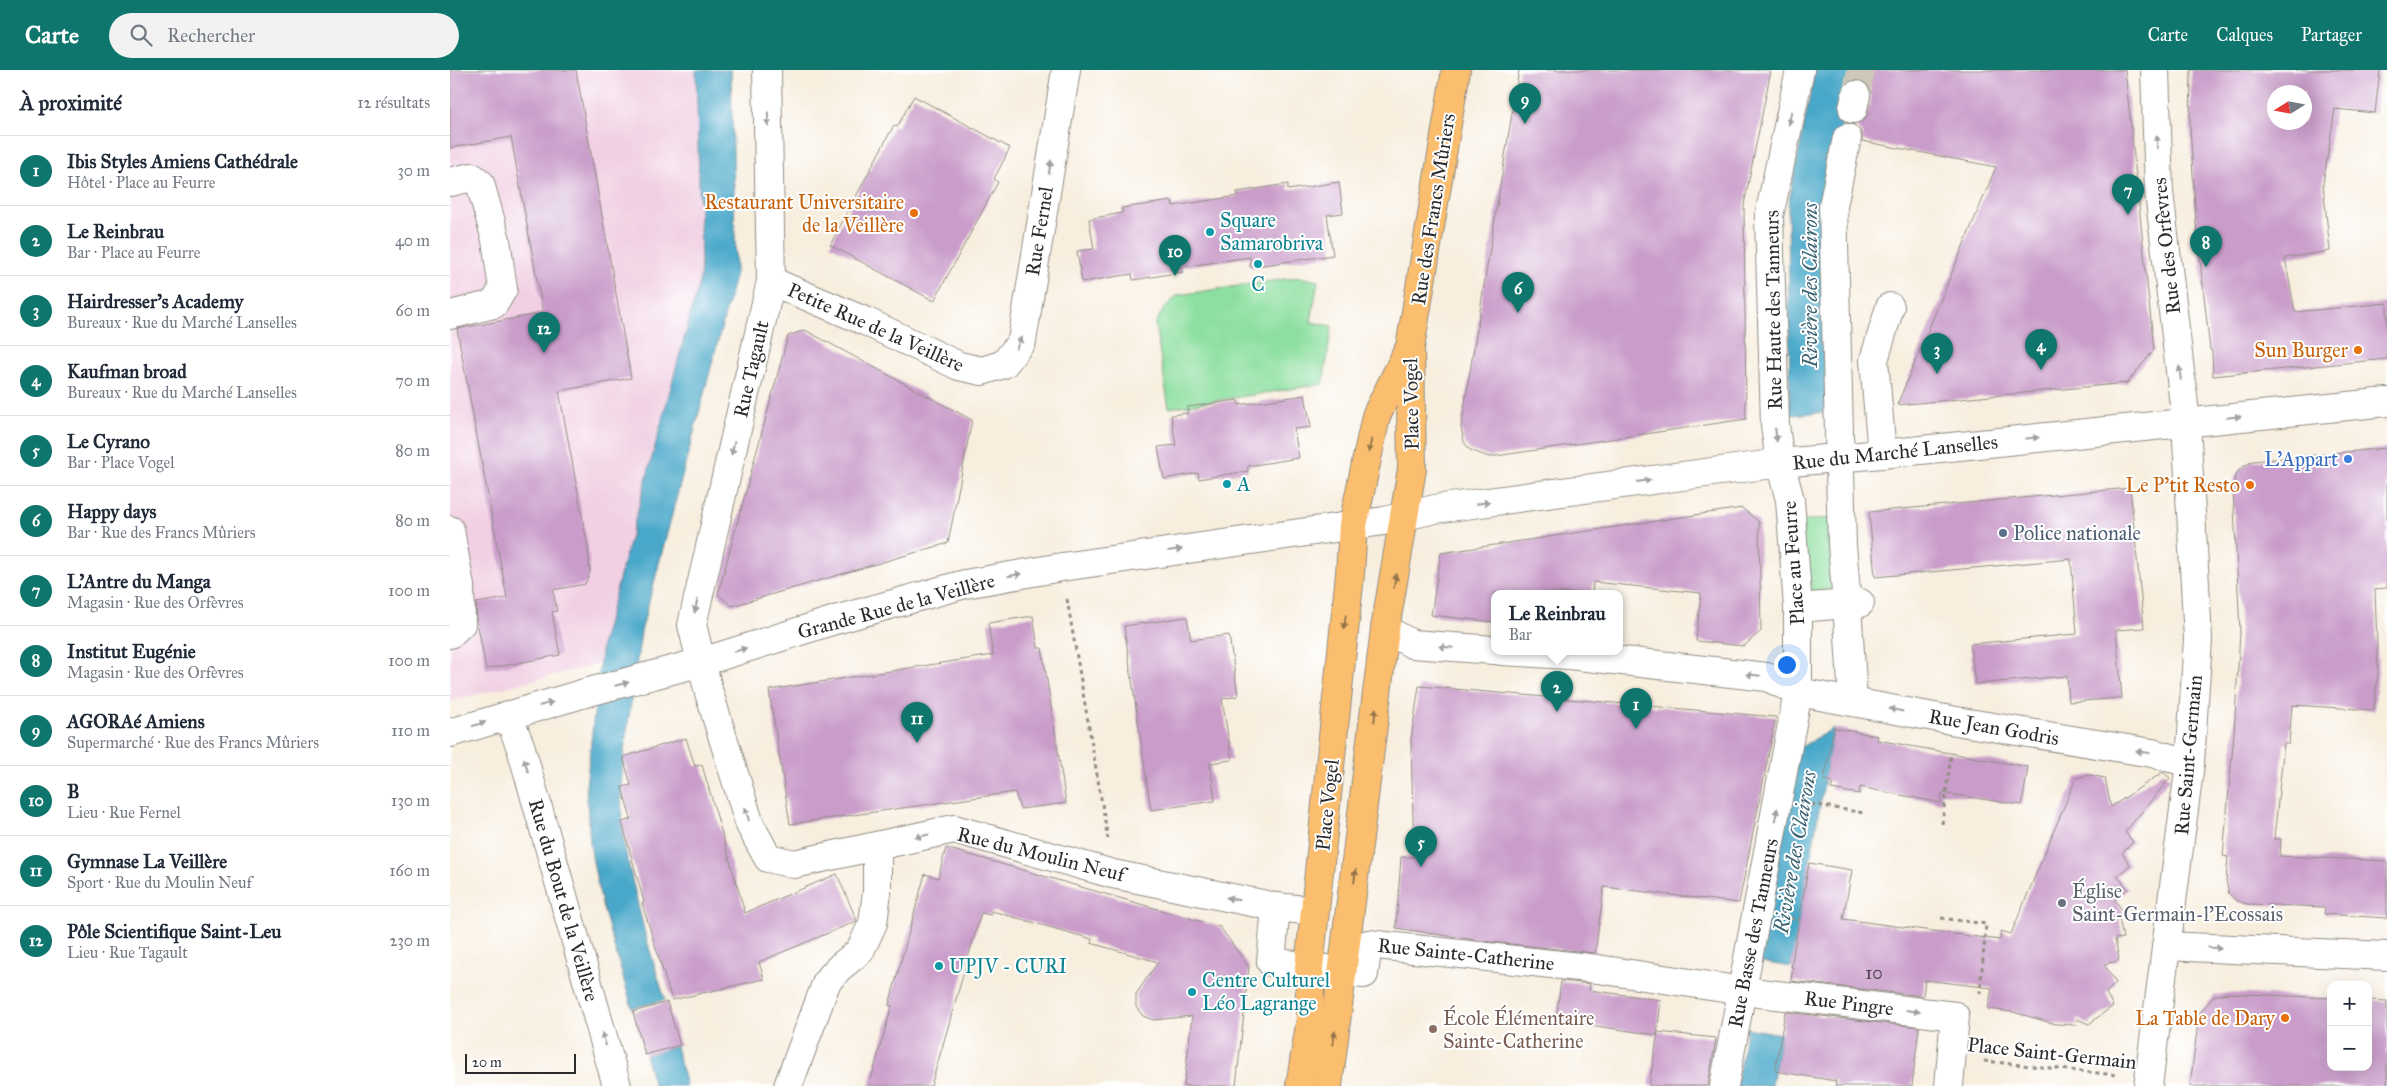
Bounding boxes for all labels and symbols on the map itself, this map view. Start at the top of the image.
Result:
pin: 9 [1509,83,1541,124]
north arrow [2267,85,2312,130]
one-way arrow [1785,110,1793,126]
one-way arrow [764,111,772,127]
street label: Rue des Francs Mûriers [1406,111,1460,307]
one-way arrow [2153,134,2161,150]
one-way arrow [1046,158,1054,174]
pin: 7 [2112,174,2144,215]
street label: Rue des Orfèvres [2147,176,2185,316]
street label: Rue Fernel [1020,184,1058,277]
place label: Restaurant Universitaire de la Veillère [704,190,904,237]
water label: Rivière des Clairons [1797,202,1823,369]
marker: Restaurant Universitaire de la Veillère [908,207,920,219]
place label: Square Samarobriva [1220,208,1324,255]
street label: Rue Haute des Tanneurs [1759,210,1787,410]
marker: Square Samarobriva [1204,226,1216,238]
pin: 8 [2190,226,2222,267]
pin: 10 [1159,235,1191,276]
marker: C [1252,258,1264,270]
place label: C [1251,272,1265,296]
pin: 6 [1502,272,1534,313]
street label: Petite Rue de la Veillère [784,277,968,377]
pin: 12 [528,312,560,353]
street label: Rue Tagault [728,318,775,420]
pin: 4 [2025,329,2057,370]
pin: 3 [1921,333,1953,374]
one-way arrow [1015,336,1023,351]
place label: Sun Burger [2254,338,2348,363]
marker: Sun Burger [2352,344,2364,356]
street label: Place Vogel [1398,357,1425,450]
one-way arrow [2176,365,2184,381]
one-way arrow [2226,413,2242,421]
one-way arrow [1773,428,1781,444]
street label: Rue du Marché Lanselles [1791,429,1999,475]
one-way arrow [2024,434,2040,442]
one-way arrow [1365,438,1373,454]
one-way arrow [729,441,737,456]
place label: L'Appart [2264,447,2338,471]
marker: L'Appart [2342,453,2354,465]
place label: A [1236,472,1251,496]
place label: Le P'tit Resto [2125,473,2240,497]
one-way arrow [1636,477,1652,485]
marker: A [1221,478,1233,490]
marker: Le P'tit Resto [2244,479,2256,491]
one-way arrow [1475,499,1491,507]
street label: Place au Feurre [1777,500,1809,626]
place label: Police nationale [2013,521,2141,545]
marker: Police nationale [1997,527,2009,539]
one-way arrow [1167,546,1183,554]
street label: Grande Rue de la Veillère [795,568,997,644]
one-way arrow [1007,571,1023,579]
one-way arrow [1391,572,1399,588]
one-way arrow [692,599,700,614]
one-way arrow [1341,615,1349,631]
one-way arrow [1438,643,1454,651]
one-way arrow [733,646,748,654]
your location [1774,652,1800,678]
pin: 2 [1541,671,1573,712]
one-way arrow [1745,671,1761,679]
street label: Rue Saint-Germain [2169,674,2207,836]
one-way arrow [615,680,630,688]
pin: 1 [1620,688,1652,729]
one-way arrow [539,700,554,708]
pin: 11 [901,702,933,743]
street label: Rue Jean Godris [1927,704,2061,751]
one-way arrow [1888,705,1904,713]
one-way arrow [1371,707,1379,723]
one-way arrow [472,720,487,728]
one-way arrow [2134,747,2150,755]
one-way arrow [522,757,530,772]
street label: Place Vogel [1310,757,1345,852]
water label: Rivière des Clairons [1768,768,1822,937]
street label: Rue du Bout de la Veillère [524,796,604,1004]
one-way arrow [1773,806,1781,822]
one-way arrow [742,807,750,822]
street label: Rue du Moulin Neuf [955,822,1130,887]
pin: 5 [1405,826,1437,867]
one-way arrow [915,832,930,840]
street label: Rue Basse des Tanneurs [1723,836,1783,1030]
one-way arrow [1351,868,1359,884]
place label: Église Saint-Germain-l'Ecossais [2072,877,2283,926]
one-way arrow [1224,894,1240,902]
marker: Église Saint-Germain-l'Ecossais [2056,897,2068,909]
street label: Rue Sainte-Catherine [1376,933,1556,975]
one-way arrow [2207,944,2223,952]
place label: UPJV - CURI [949,954,1067,979]
marker: UPJV - CURI [933,960,945,972]
house number: 10 [1865,962,1883,984]
place label: Centre Culturel Léo Lagrange [1202,968,1331,1016]
marker: Centre Culturel Léo Lagrange [1186,986,1198,998]
street label: Rue Pingre [1803,986,1895,1021]
place label: École Élémentaire Sainte-Catherine [1443,1004,1594,1053]
place label: La Table de Dary [2135,1006,2276,1030]
one-way arrow [1905,1007,1921,1015]
marker: La Table de Dary [2279,1012,2291,1024]
marker: École Élémentaire Sainte-Catherine [1427,1023,1439,1035]
one-way arrow [1330,1029,1338,1045]
one-way arrow [600,1032,608,1047]
street label: Place Saint-Germain [1966,1032,2138,1074]
scale bar [465,1051,576,1074]

